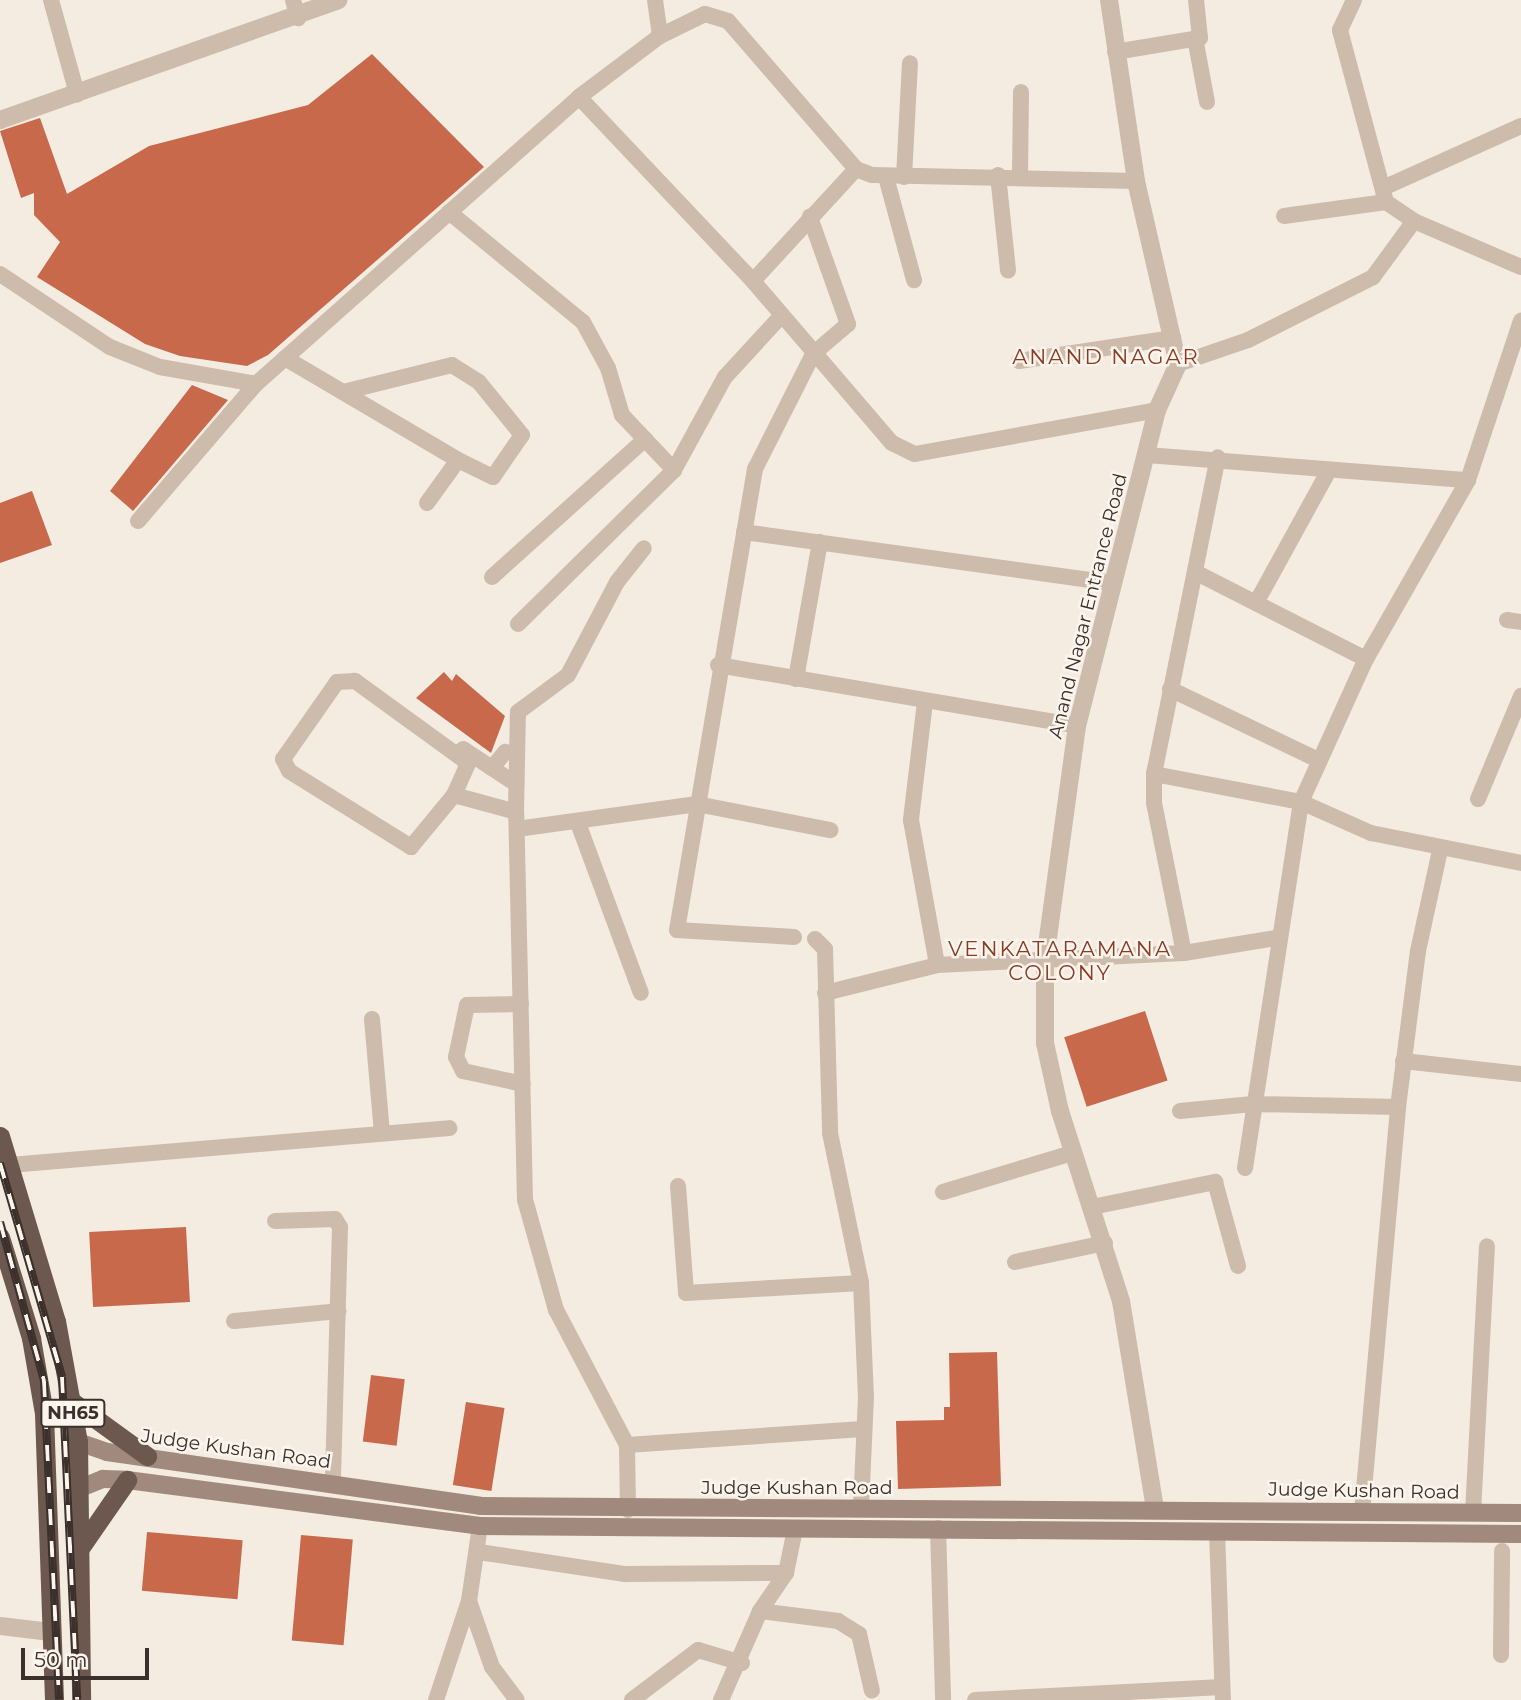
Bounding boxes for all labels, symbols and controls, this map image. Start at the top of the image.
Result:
district label: ANAND NAGAR [1014,344,1198,370]
street label: Anand Nagar Entrance Road [1044,471,1132,741]
district label: VENKATARAMANA COLONY [950,936,1170,986]
road number: NH65 [40,1398,106,1428]
street label: Judge Kushan Road [140,1424,332,1474]
street label: Judge Kushan Road [701,1477,893,1499]
street label: Judge Kushan Road [1268,1478,1460,1504]
scale bar [24,1634,152,1678]
text: 50 m [34,1647,88,1672]

